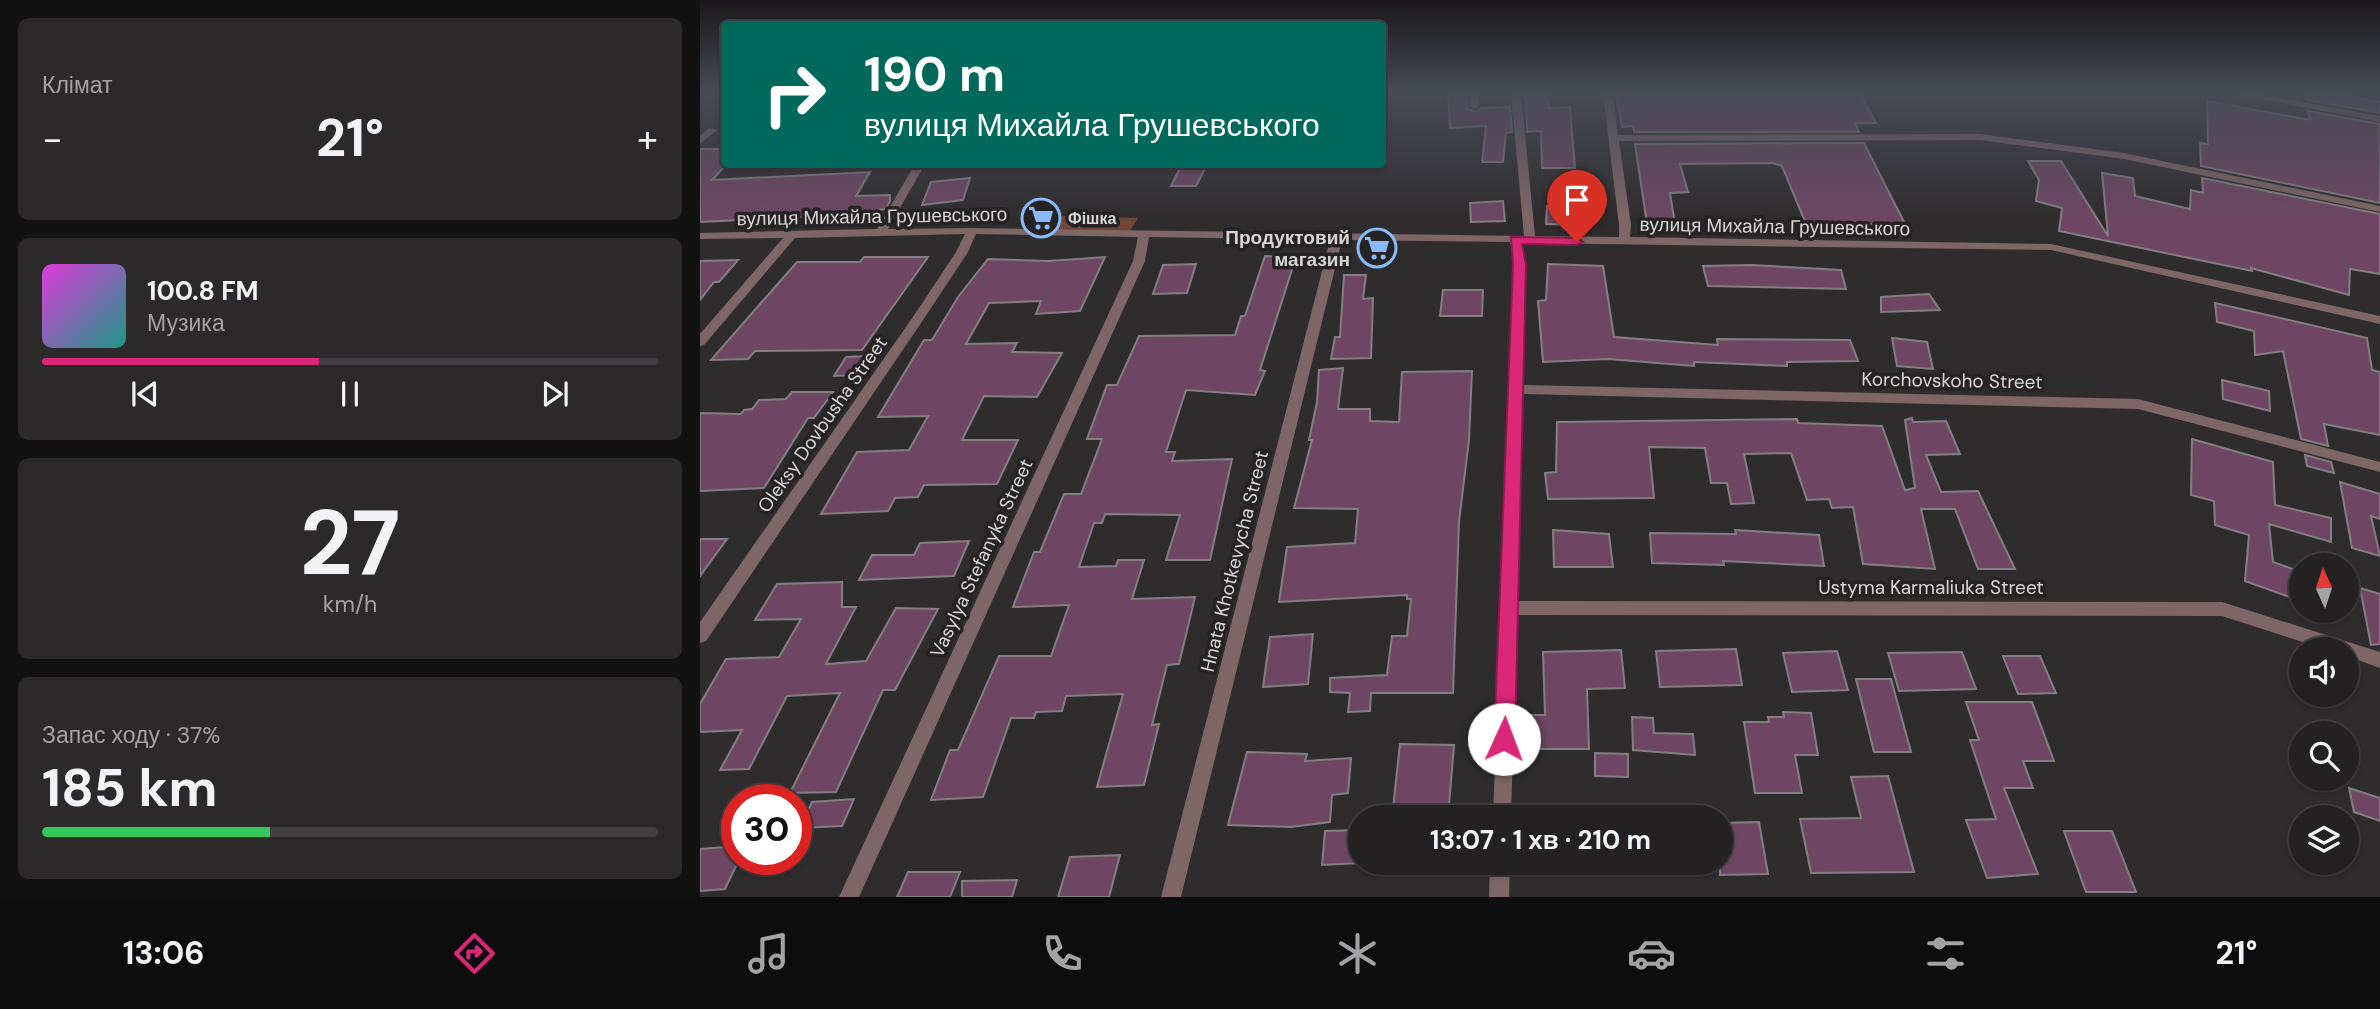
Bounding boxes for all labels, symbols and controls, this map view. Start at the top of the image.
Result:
text: 190 m [864,42,1005,106]
icon: right [749,49,840,140]
text: Клімат [42,70,113,100]
text: 21° [316,104,384,172]
text: вулиця Михайла Грушевського [864,104,1320,146]
text: − [42,114,63,164]
text: + [637,114,658,164]
pin [1547,170,1607,242]
icon: arrive [1558,181,1596,219]
supermarket icon: Фішка [1020,197,1062,239]
street label: вулиця Михайла Грушевського [736,202,1008,231]
place label: Фішка [1068,208,1116,229]
street label: вулиця Михайла Грушевського [1639,212,1911,241]
place label: Продуктовий магазин [1225,225,1350,272]
supermarket icon: Продуктовий магазин [1356,227,1398,269]
text: 100.8 FM [147,274,259,308]
text: Музика [147,308,225,338]
street label: Oleksy Dovbusha Street [752,331,893,517]
street label: Korchovskoho Street [1861,366,2043,395]
icon: previous [126,375,164,413]
icon: pause [331,375,369,413]
icon: next [536,375,574,413]
street label: Hnata Khotkevycha Street [1195,448,1274,674]
street label: Vasylya Stefanyka Street [924,455,1039,662]
text: 27 [300,484,400,602]
north arrow [2289,553,2359,623]
map controls [2289,553,2359,875]
street label: Ustyma Karmaliuka Street [1818,575,2044,600]
text: km/h [323,589,377,619]
button: sound [2289,637,2359,707]
position arrow [1467,702,1541,776]
text: Запас ходу · 37% [42,720,220,750]
button: search [2289,721,2359,791]
text: 185 km [42,754,217,822]
speed limit sign: 30 [721,784,812,875]
button: layers [2289,805,2359,875]
text: 13:07 · 1 хв · 210 m [1430,823,1651,857]
icon: directions [450,929,499,978]
icon: music [744,929,793,978]
icon: phone [1038,929,1087,978]
icon: climate [1333,929,1382,978]
icon: car [1627,929,1676,978]
icon: filters [1921,929,1970,978]
text: 13:06 [123,932,205,974]
text: 21° [2216,932,2257,974]

